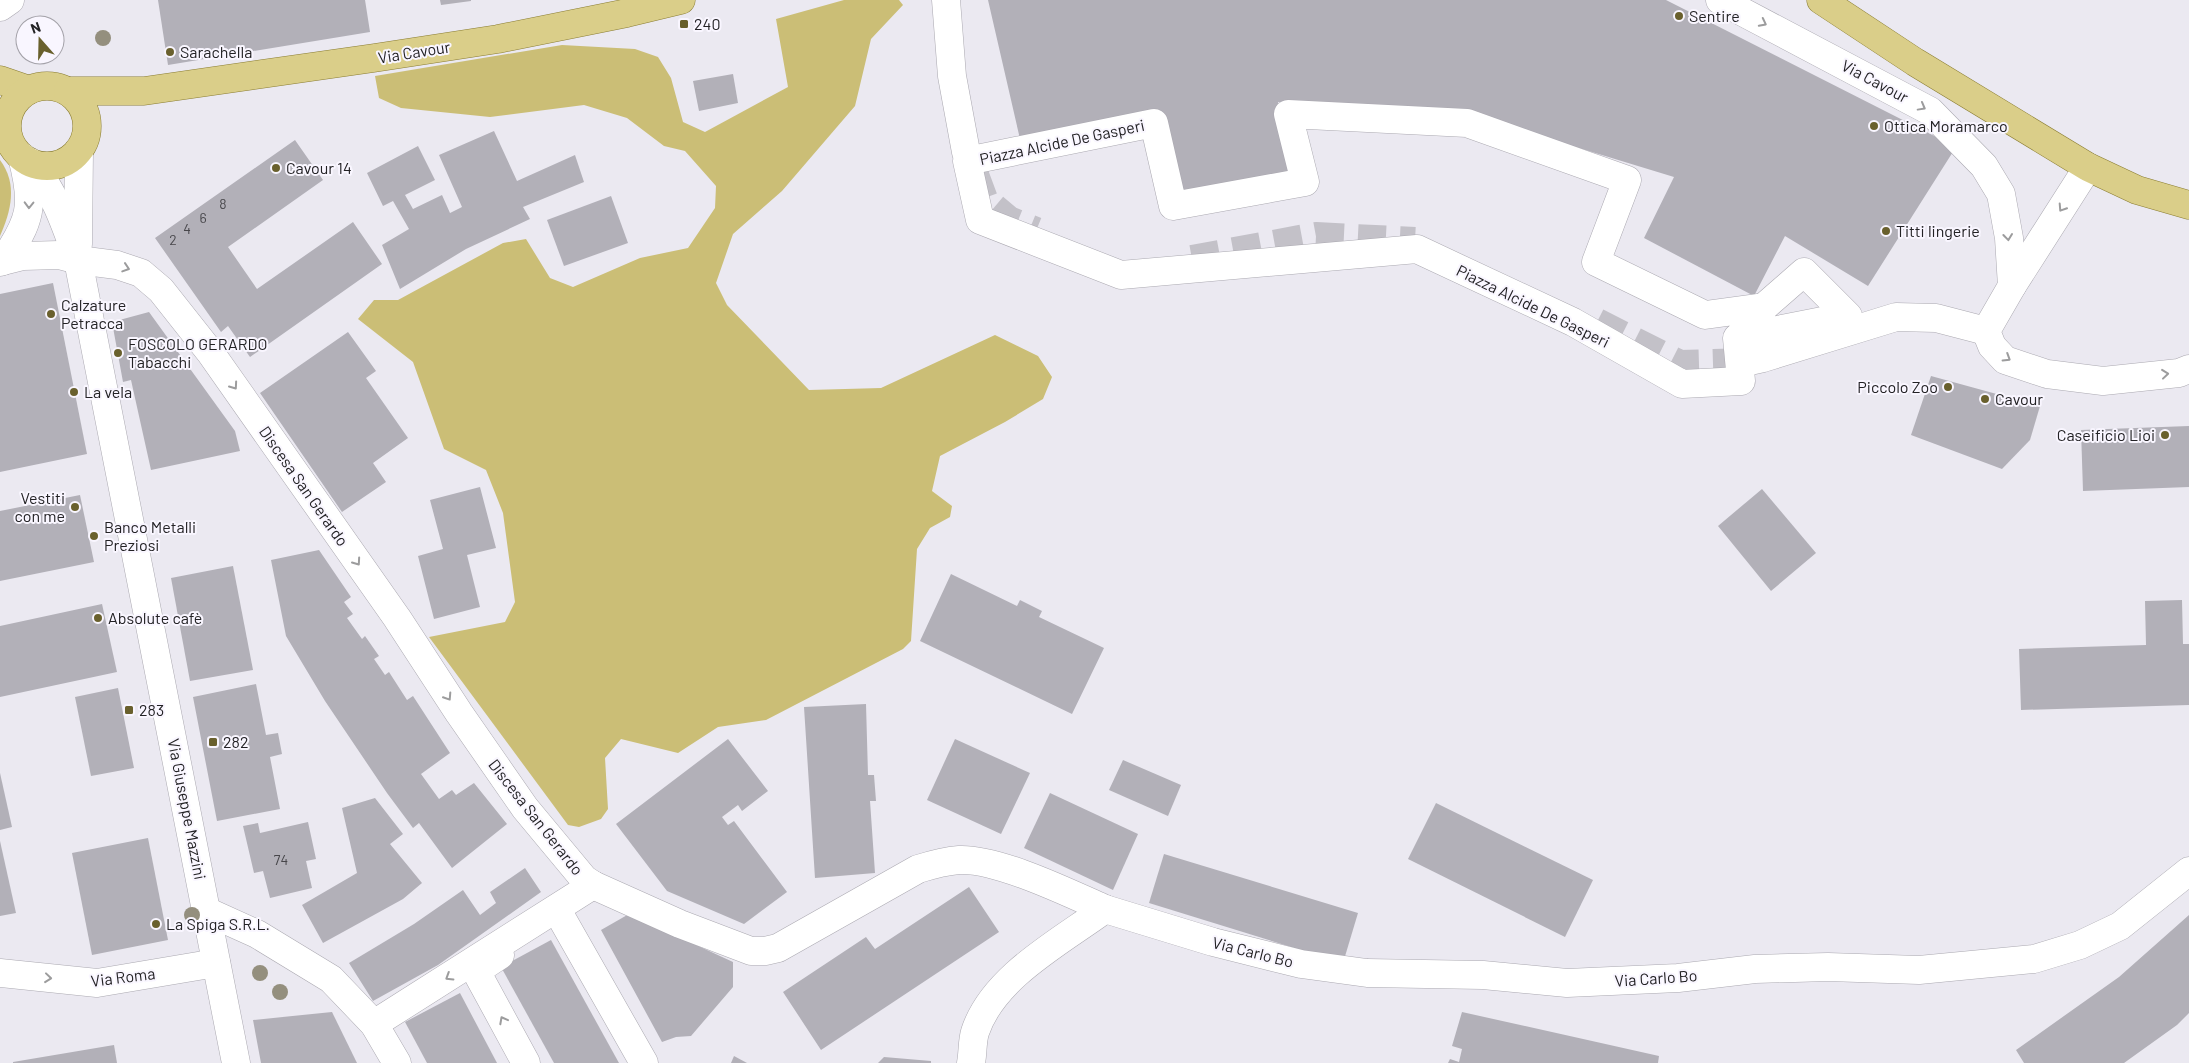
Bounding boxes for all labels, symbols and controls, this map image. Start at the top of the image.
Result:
place label: Sentire [1689,6,1740,25]
marker: Sentire [1673,10,1685,22]
place label: 240 [694,14,720,33]
north arrow [15,15,65,65]
one-way arrow [1758,16,1767,26]
text: N [28,18,43,37]
marker: 240 [678,18,690,30]
street label: Via Cavour [376,36,452,67]
place label: Sarachella [180,42,252,61]
marker: Sarachella [164,46,176,58]
street label: Via Cavour [1839,55,1912,106]
one-way arrow [1917,101,1926,111]
street label: Piazza Alcide De Gasperi [978,115,1146,168]
place label: Ottica Moramarco [1884,116,2008,135]
marker: Ottica Moramarco [1868,120,1880,132]
place label: Cavour 14 [286,158,352,177]
marker: Cavour 14 [270,162,282,174]
house number: 8 [219,195,227,212]
one-way arrow [24,202,34,210]
one-way arrow [2059,202,2068,212]
house number: 6 [199,209,207,226]
house number: 4 [183,220,191,237]
place label: Titti lingerie [1896,221,1980,240]
marker: Titti lingerie [1880,225,1892,237]
house number: 2 [169,231,177,248]
one-way arrow [2003,233,2013,241]
street label: Piazza Alcide De Gasperi [1454,260,1613,351]
one-way arrow [121,262,130,272]
place label: Calzature Petracca [61,295,126,332]
marker: Calzature Petracca [45,308,57,320]
place label: FOSCOLO GERARDO Tabacchi [128,334,267,371]
marker: FOSCOLO GERARDO Tabacchi [112,347,124,359]
one-way arrow [2001,352,2010,362]
one-way arrow [2161,369,2169,380]
place label: Piccolo Zoo [1857,377,1938,396]
one-way arrow [228,380,237,390]
marker: Piccolo Zoo [1942,381,1954,393]
place label: La vela [84,382,132,401]
marker: La vela [68,386,80,398]
place label: Cavour [1995,389,2043,408]
marker: Cavour [1979,393,1991,405]
street label: Discesa San Gerardo [256,422,353,549]
place label: Caseificio Lioi [2057,425,2155,444]
marker: Caseificio Lioi [2159,429,2171,441]
place label: Vestiti con me [15,488,65,525]
marker: Vestiti con me [69,501,81,513]
place label: Banco Metalli Preziosi [104,517,196,554]
marker: Banco Metalli Preziosi [88,530,100,542]
one-way arrow [351,556,360,566]
place label: Absolute cafè [108,608,202,627]
marker: Absolute cafè [92,612,104,624]
one-way arrow [442,691,451,700]
place label: 283 [139,700,164,719]
marker: 283 [123,704,135,716]
place label: 282 [223,732,249,751]
marker: 282 [207,736,219,748]
street label: Via Giuseppe Mazzini [164,737,211,881]
street label: Discesa San Gerardo [485,755,588,879]
house number: 74 [274,851,288,868]
place label: La Spiga S.R.L. [166,914,270,933]
marker: La Spiga S.R.L. [150,918,162,930]
street label: Via Carlo Bo [1211,932,1296,971]
street label: Via Roma [90,963,156,990]
street label: Via Carlo Bo [1614,965,1698,990]
one-way arrow [445,970,454,980]
one-way arrow [45,972,53,983]
one-way arrow [499,1016,509,1025]

